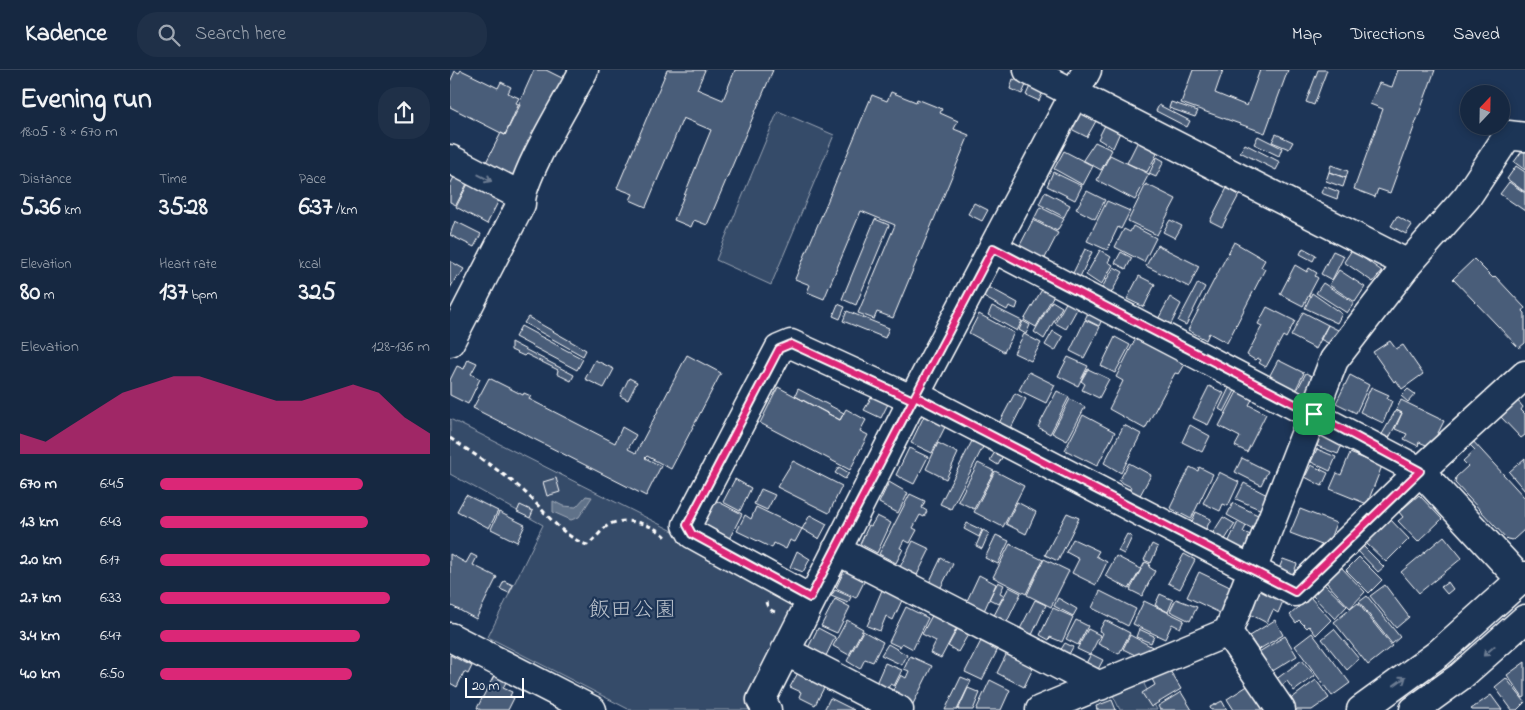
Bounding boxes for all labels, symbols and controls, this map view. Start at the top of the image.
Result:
search box [137,12,487,57]
text: Kadence [25,17,107,52]
icon: search [155,21,183,49]
text: Search here [195,21,286,48]
text: Map [1292,22,1322,48]
text: Directions [1350,22,1425,48]
text: Saved [1453,22,1500,48]
text: Evening run [20,80,152,121]
north arrow [1460,85,1510,135]
map controls [1460,85,1510,135]
button: share [378,87,430,139]
text: 18:05 · 8 × 670 m [20,120,118,144]
text: Distance [20,169,72,190]
text: Time [159,169,187,190]
text: Pace [299,169,326,190]
one-way arrow [478,173,493,183]
text: 5.36 [20,190,61,226]
text: 35:28 [159,190,208,226]
text: 6:37 [299,190,332,226]
text: km [61,200,81,221]
text: /km [332,200,357,221]
text: Elevation [20,254,71,275]
text: Heart rate [159,254,217,275]
text: kcal [299,254,321,275]
text: 80 [20,275,40,311]
text: 137 [159,275,188,311]
text: 325 [299,275,336,311]
text: m [40,285,55,306]
text: bpm [188,285,217,306]
text: Elevation [20,335,79,359]
text: 128–136 m [371,335,430,359]
pin [1293,393,1335,435]
icon: arrive [1300,400,1328,428]
text: 670 m [20,472,57,496]
text: 6:45 [100,472,124,496]
text: 1.3 km [20,510,58,534]
text: 6:43 [100,510,122,534]
text: 2.0 km [20,548,62,572]
text: 6:17 [100,548,120,572]
text: 2.7 km [20,586,61,610]
text: 6:33 [100,586,122,610]
park label: 飯田公園 [588,595,676,627]
text: 3.4 km [20,624,60,648]
text: 6:47 [100,624,122,648]
one-way arrow [1482,645,1495,657]
text: 4.0 km [20,662,60,686]
text: 6:50 [100,662,124,686]
scale bar [465,675,524,698]
text: 20 m [472,676,499,697]
one-way arrow [1393,676,1407,686]

